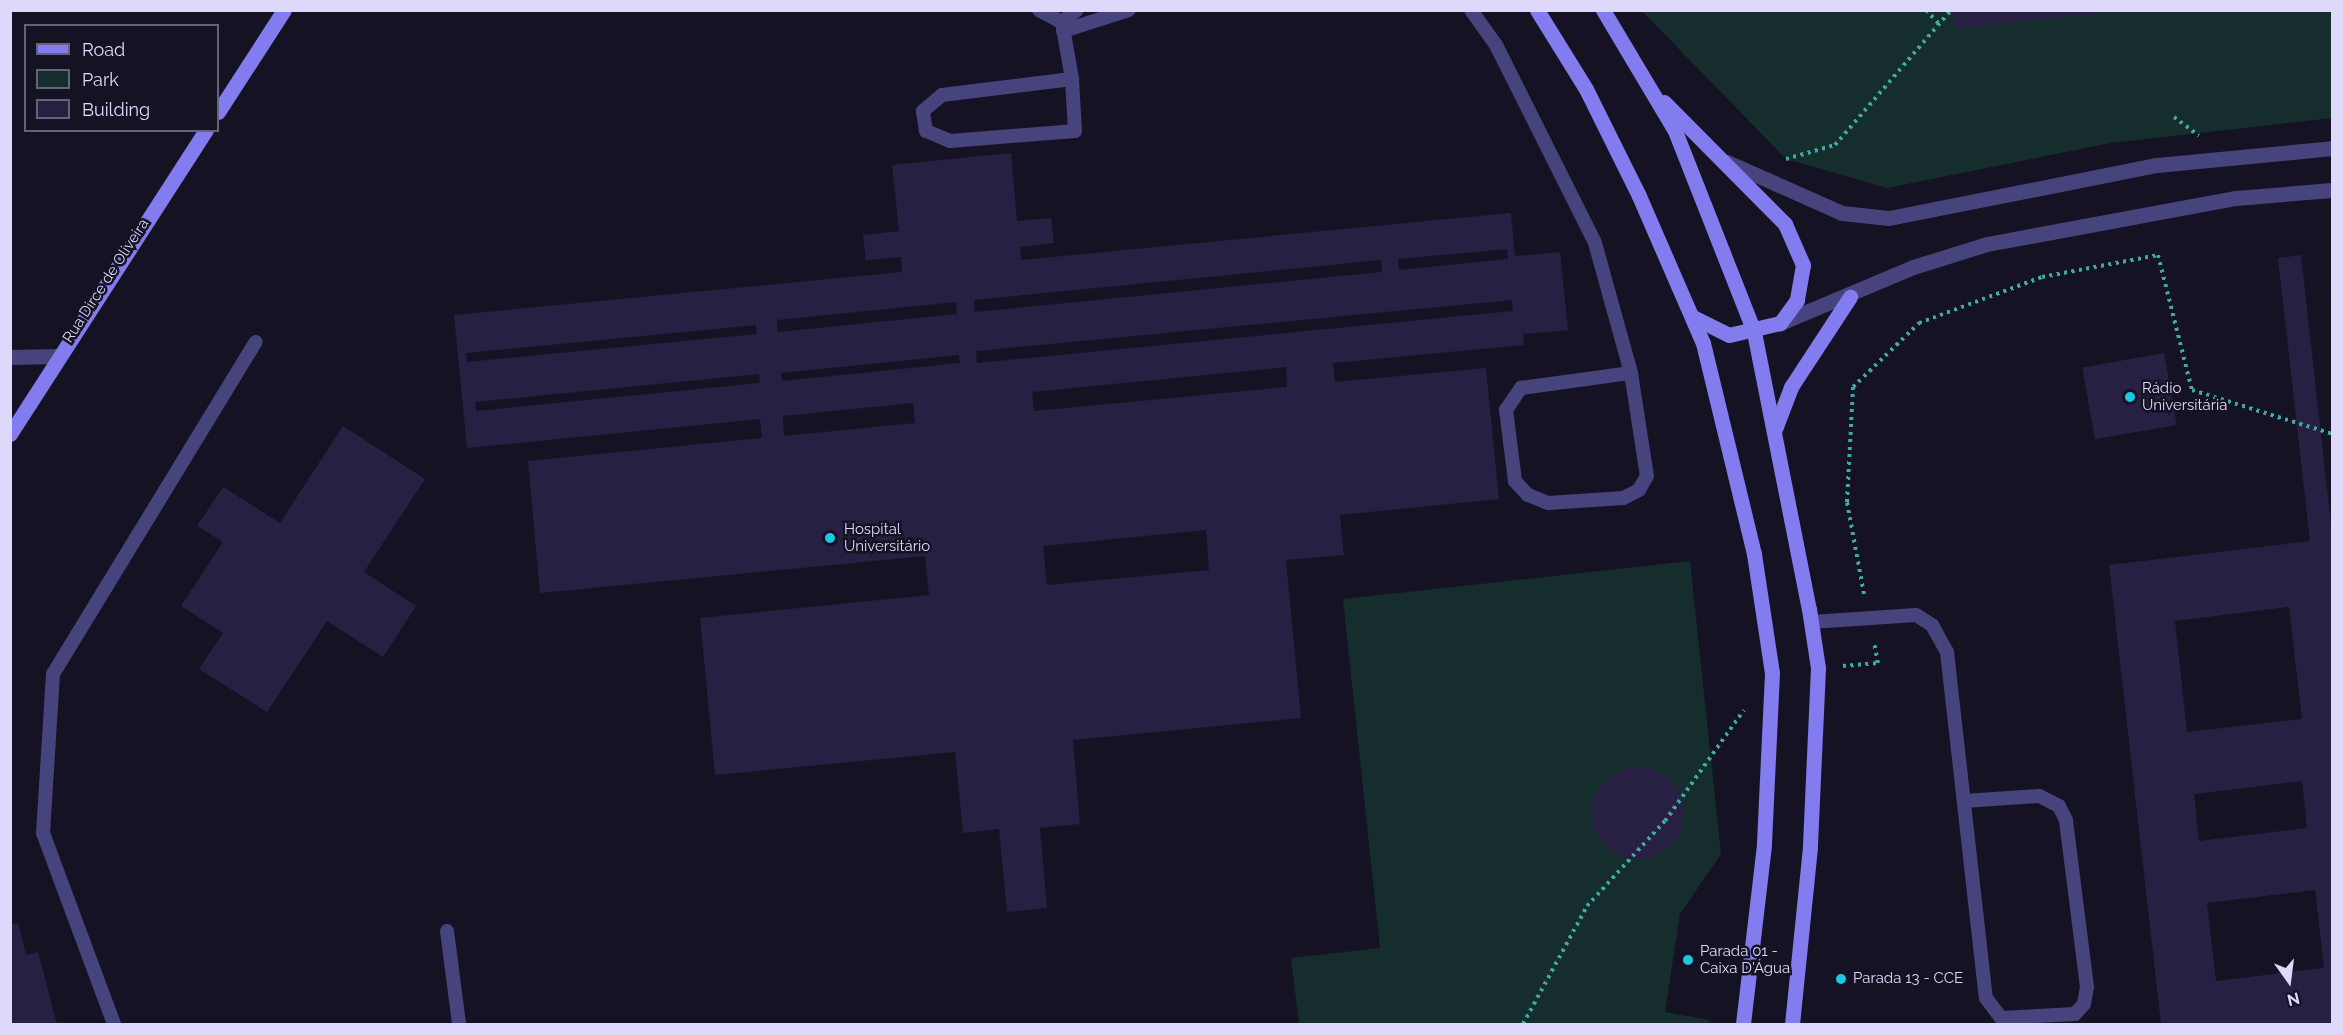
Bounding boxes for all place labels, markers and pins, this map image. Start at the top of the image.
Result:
place label: Rádio Universitária [2142,379,2227,414]
marker: Rádio Universitária [2123,390,2137,404]
place label: Hospital Universitário [844,520,930,555]
marker: Hospital Universitário [821,529,839,547]
place label: Parada 01 - Caixa D'Água [1700,942,1790,977]
marker: Parada 01 - Caixa D'Água [1681,953,1695,967]
place label: Parada 13 - CCE [1853,970,1963,988]
marker: Parada 13 - CCE [1834,972,1848,986]

